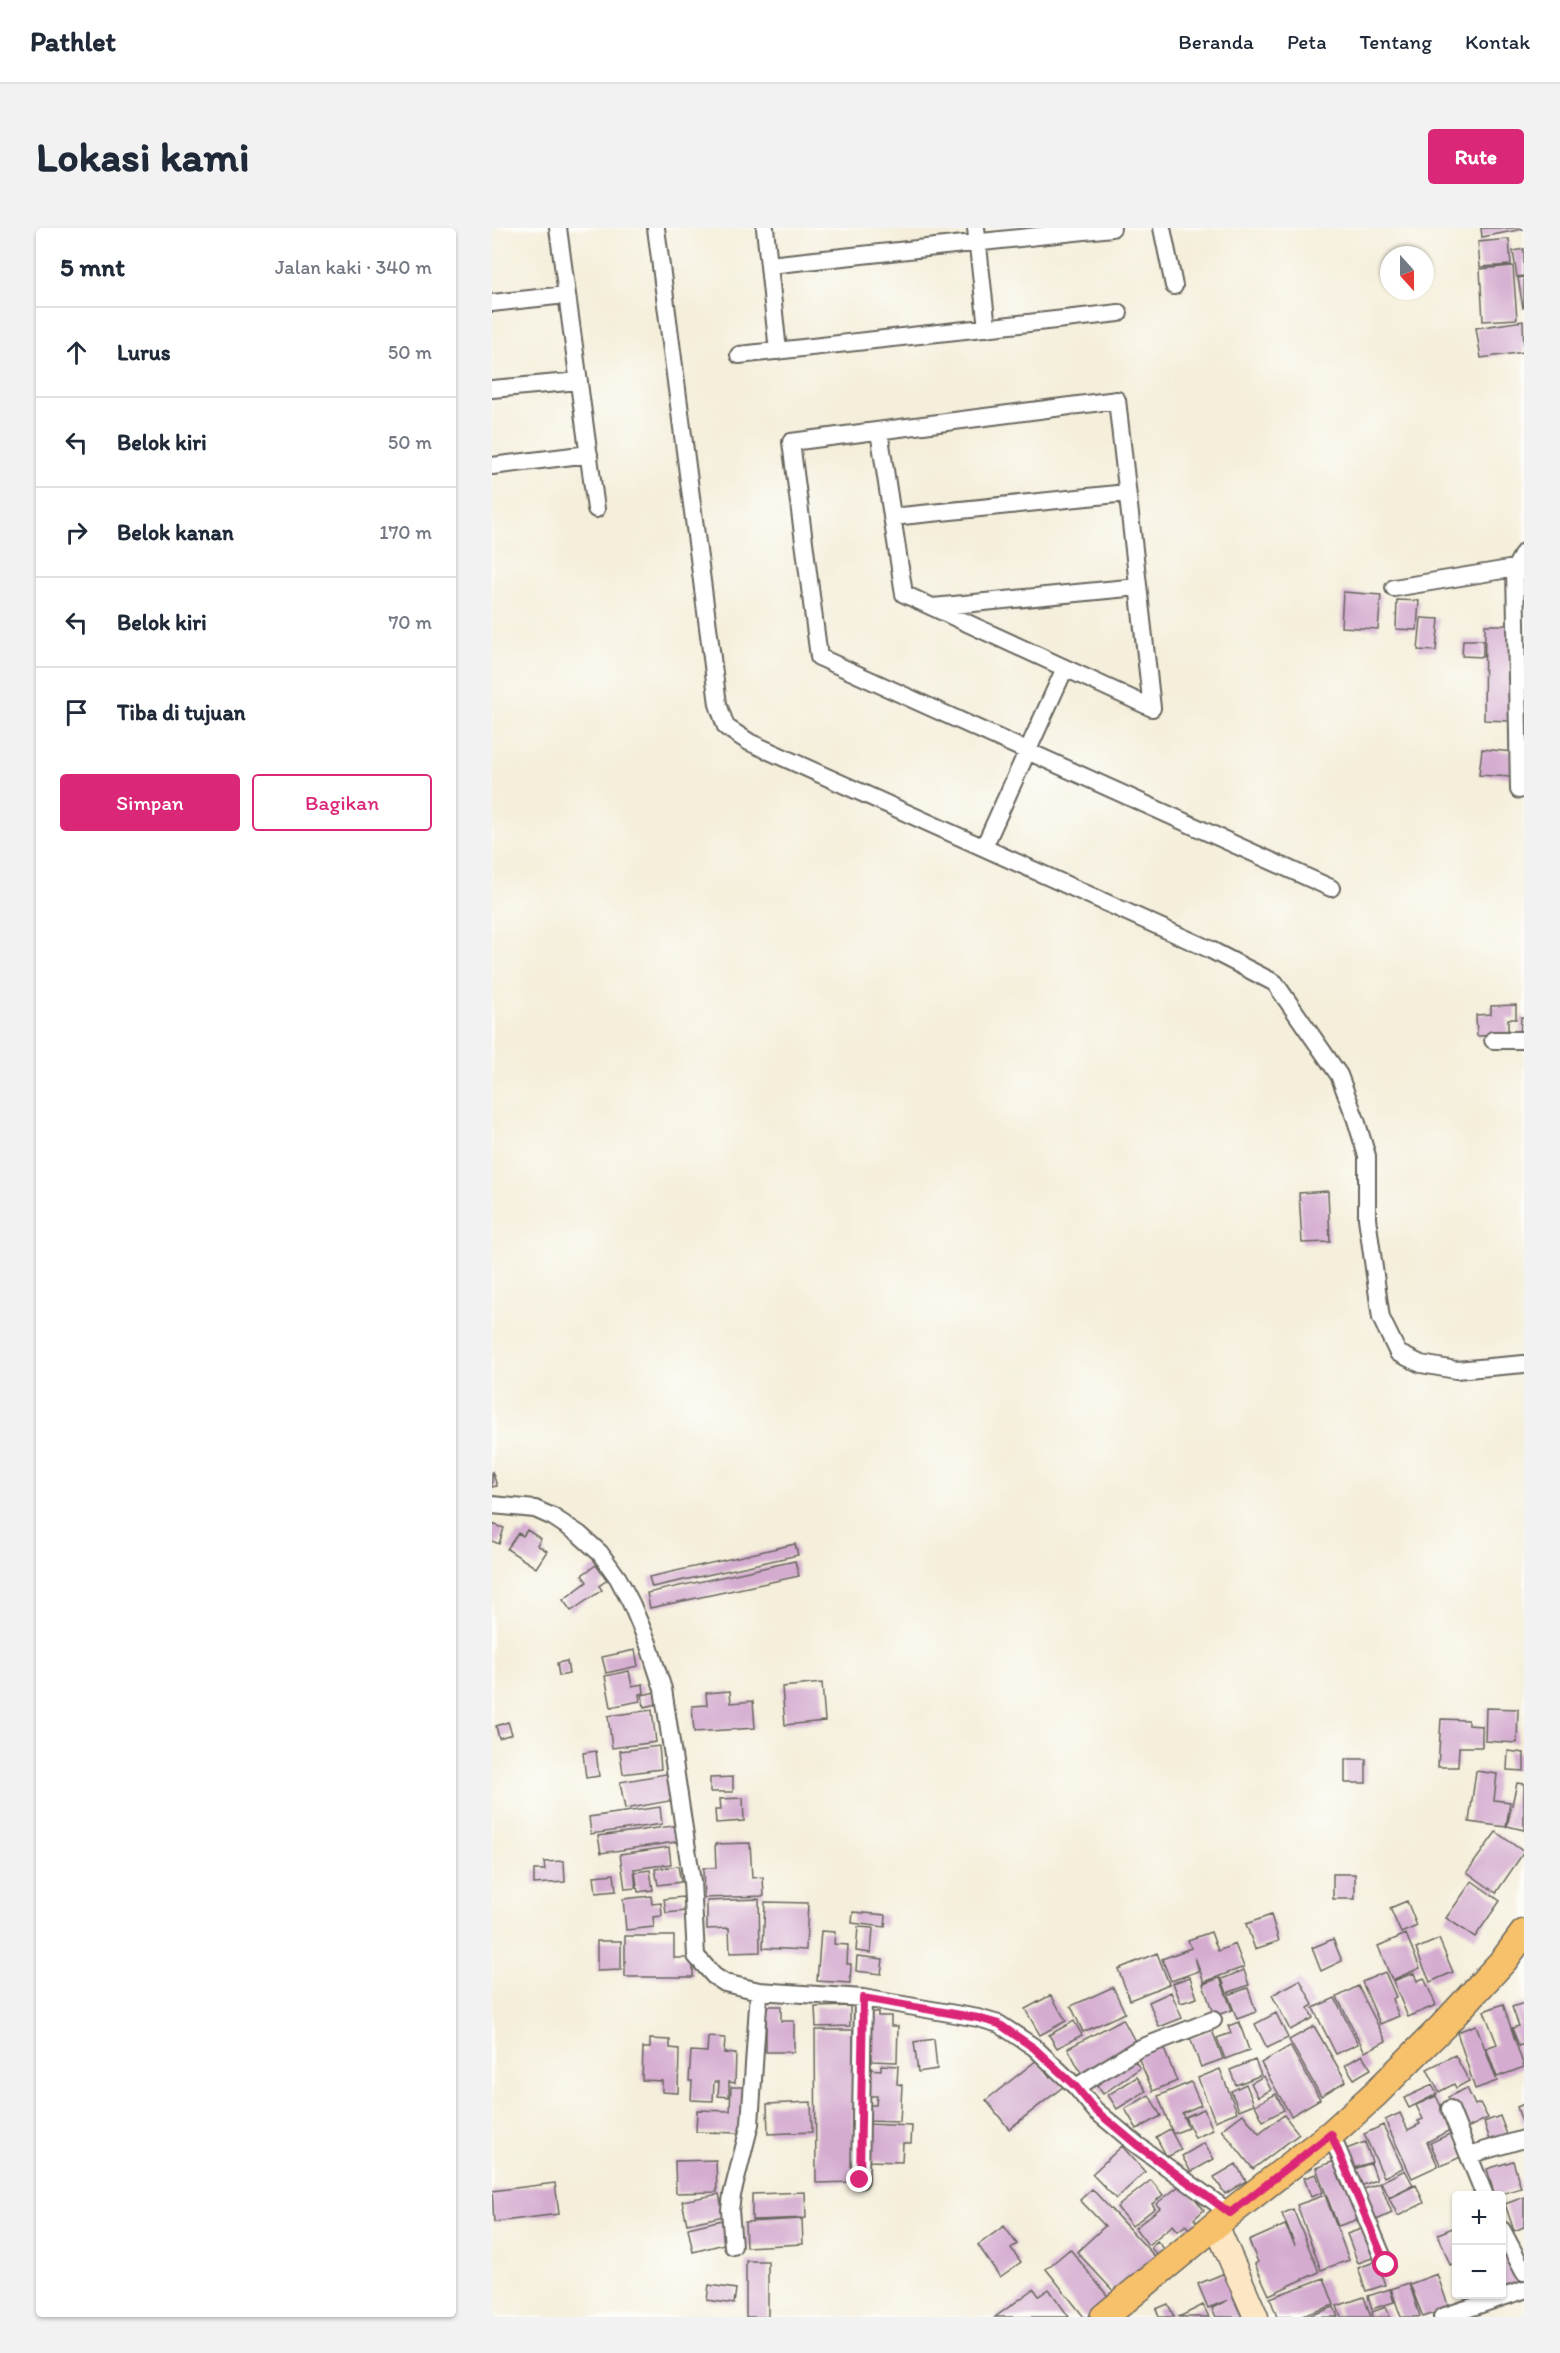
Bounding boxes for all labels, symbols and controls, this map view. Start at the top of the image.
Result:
text: Pathlet [30,24,116,58]
text: Beranda [1178,29,1254,54]
text: Peta [1287,29,1327,54]
text: Tentang [1360,29,1432,54]
text: Kontak [1465,29,1530,54]
button: Rute [1428,129,1524,184]
text: Lokasi kami [36,131,250,182]
north arrow [1380,246,1434,300]
text: 5 mnt [60,251,125,283]
text: Jalan kaki · 340 m [275,255,432,279]
icon: ahead [60,336,93,369]
text: Lurus [117,339,171,366]
text: 50 m [388,340,432,364]
icon: left [60,426,93,459]
text: Belok kiri [117,429,207,456]
text: 50 m [388,430,432,454]
icon: right [60,516,93,549]
text: Belok kanan [117,519,234,546]
text: 170 m [379,520,432,544]
icon: left [60,606,93,639]
text: Belok kiri [117,609,207,636]
text: 70 m [388,610,432,634]
icon: arrive [60,696,93,729]
text: Tiba di tujuan [117,699,246,726]
button: Simpan [60,774,240,831]
button: Bagikan [252,774,432,831]
route end [846,2166,872,2192]
map controls [1452,2191,1506,2299]
button: + [1452,2191,1506,2245]
button: − [1452,2245,1506,2299]
route start [1372,2251,1398,2277]

